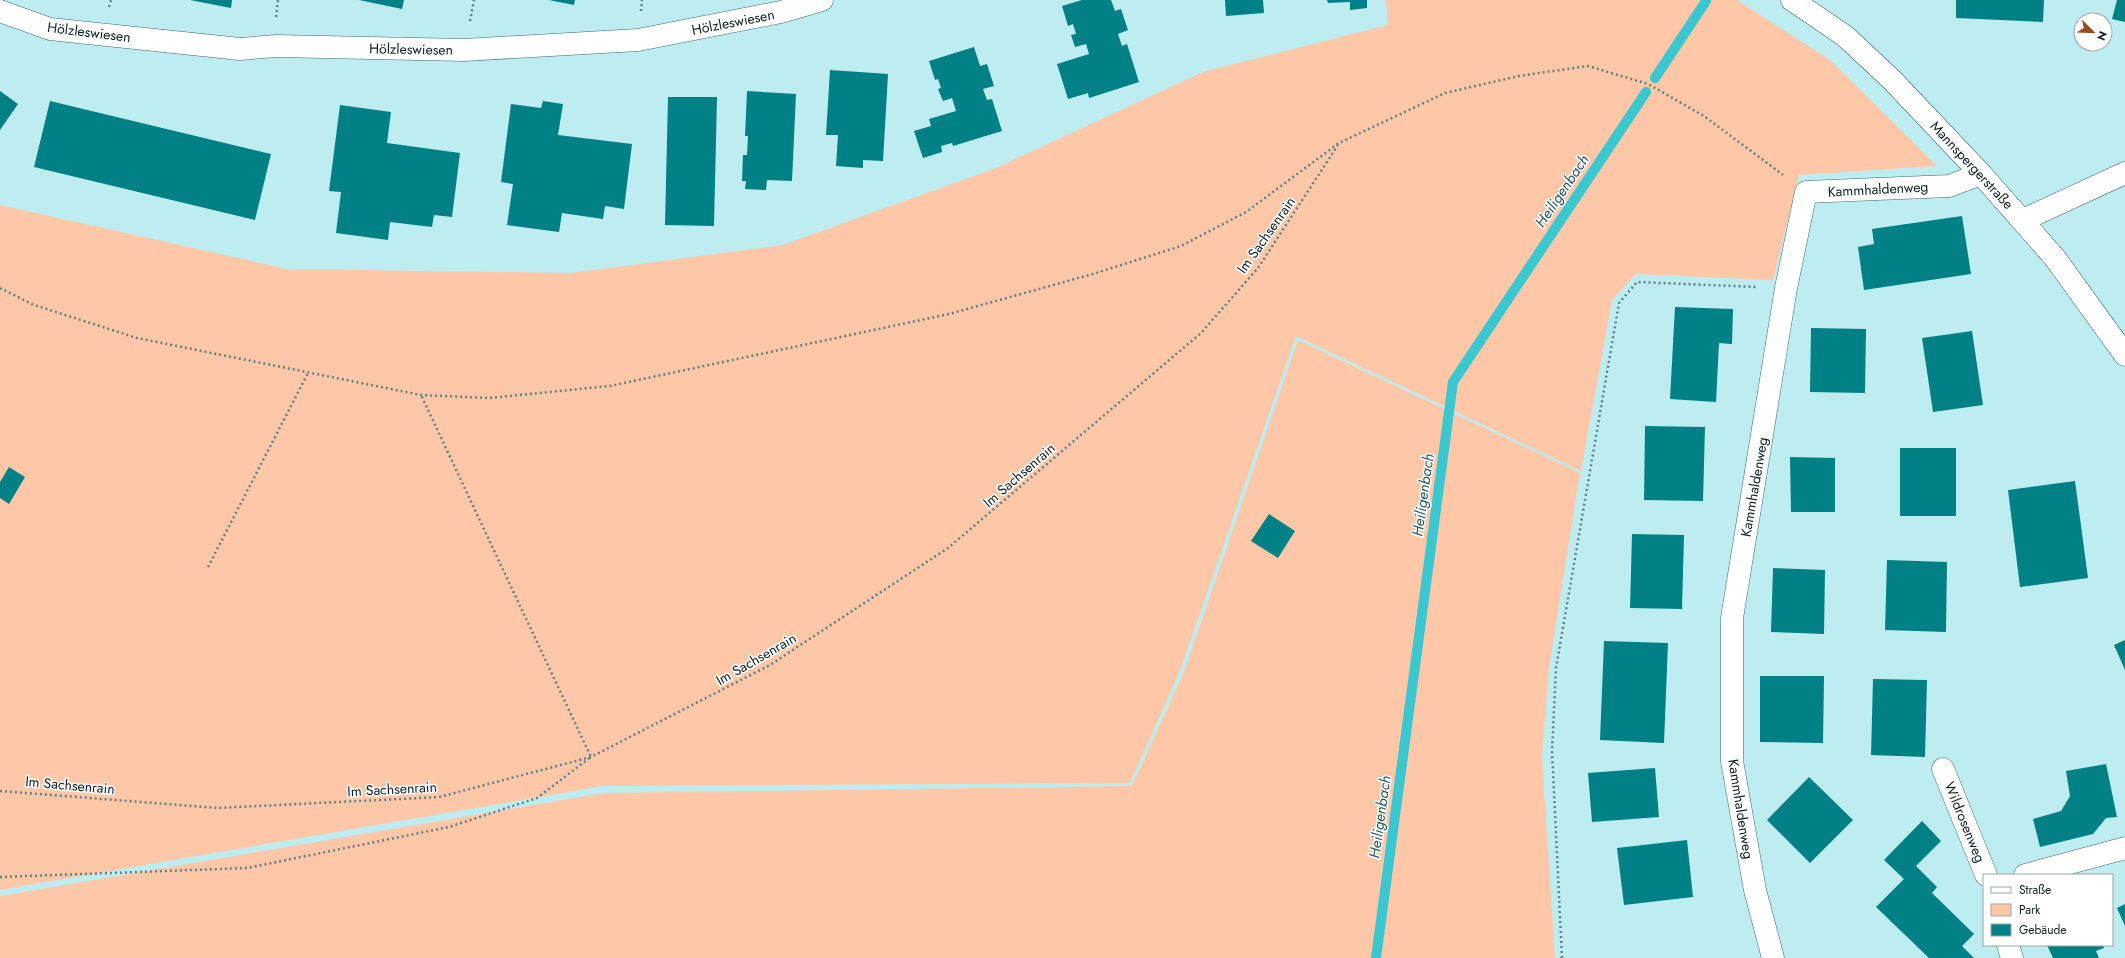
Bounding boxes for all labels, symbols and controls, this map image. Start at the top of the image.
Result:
street label: Hölzleswiesen [690,4,776,40]
north arrow [2073,12,2113,52]
street label: Hölzleswiesen [46,17,132,47]
text: N [2093,29,2111,43]
street label: Hölzleswiesen [369,38,453,60]
street label: Mannspergerstraße [1926,117,2018,213]
water label: Heiligenbach [1530,150,1594,232]
street label: Kammhaldenweg [1827,176,1929,202]
street label: Im Sachsenrain [1232,193,1300,277]
street label: Kammhaldenweg [1735,436,1773,538]
street label: Im Sachsenrain [979,438,1059,512]
water label: Heiligenbach [1406,452,1440,538]
street label: Im Sachsenrain [712,628,800,690]
street label: Kammhaldenweg [1723,758,1759,860]
street label: Im Sachsenrain [24,771,116,799]
water label: Heiligenbach [1363,774,1397,860]
street label: Im Sachsenrain [347,777,437,801]
street label: Wildrosenweg [1940,779,1990,865]
legend [1983,874,2113,946]
text: Straße [2019,881,2051,899]
text: Park [2019,901,2041,919]
text: Gebäude [2019,921,2066,939]

